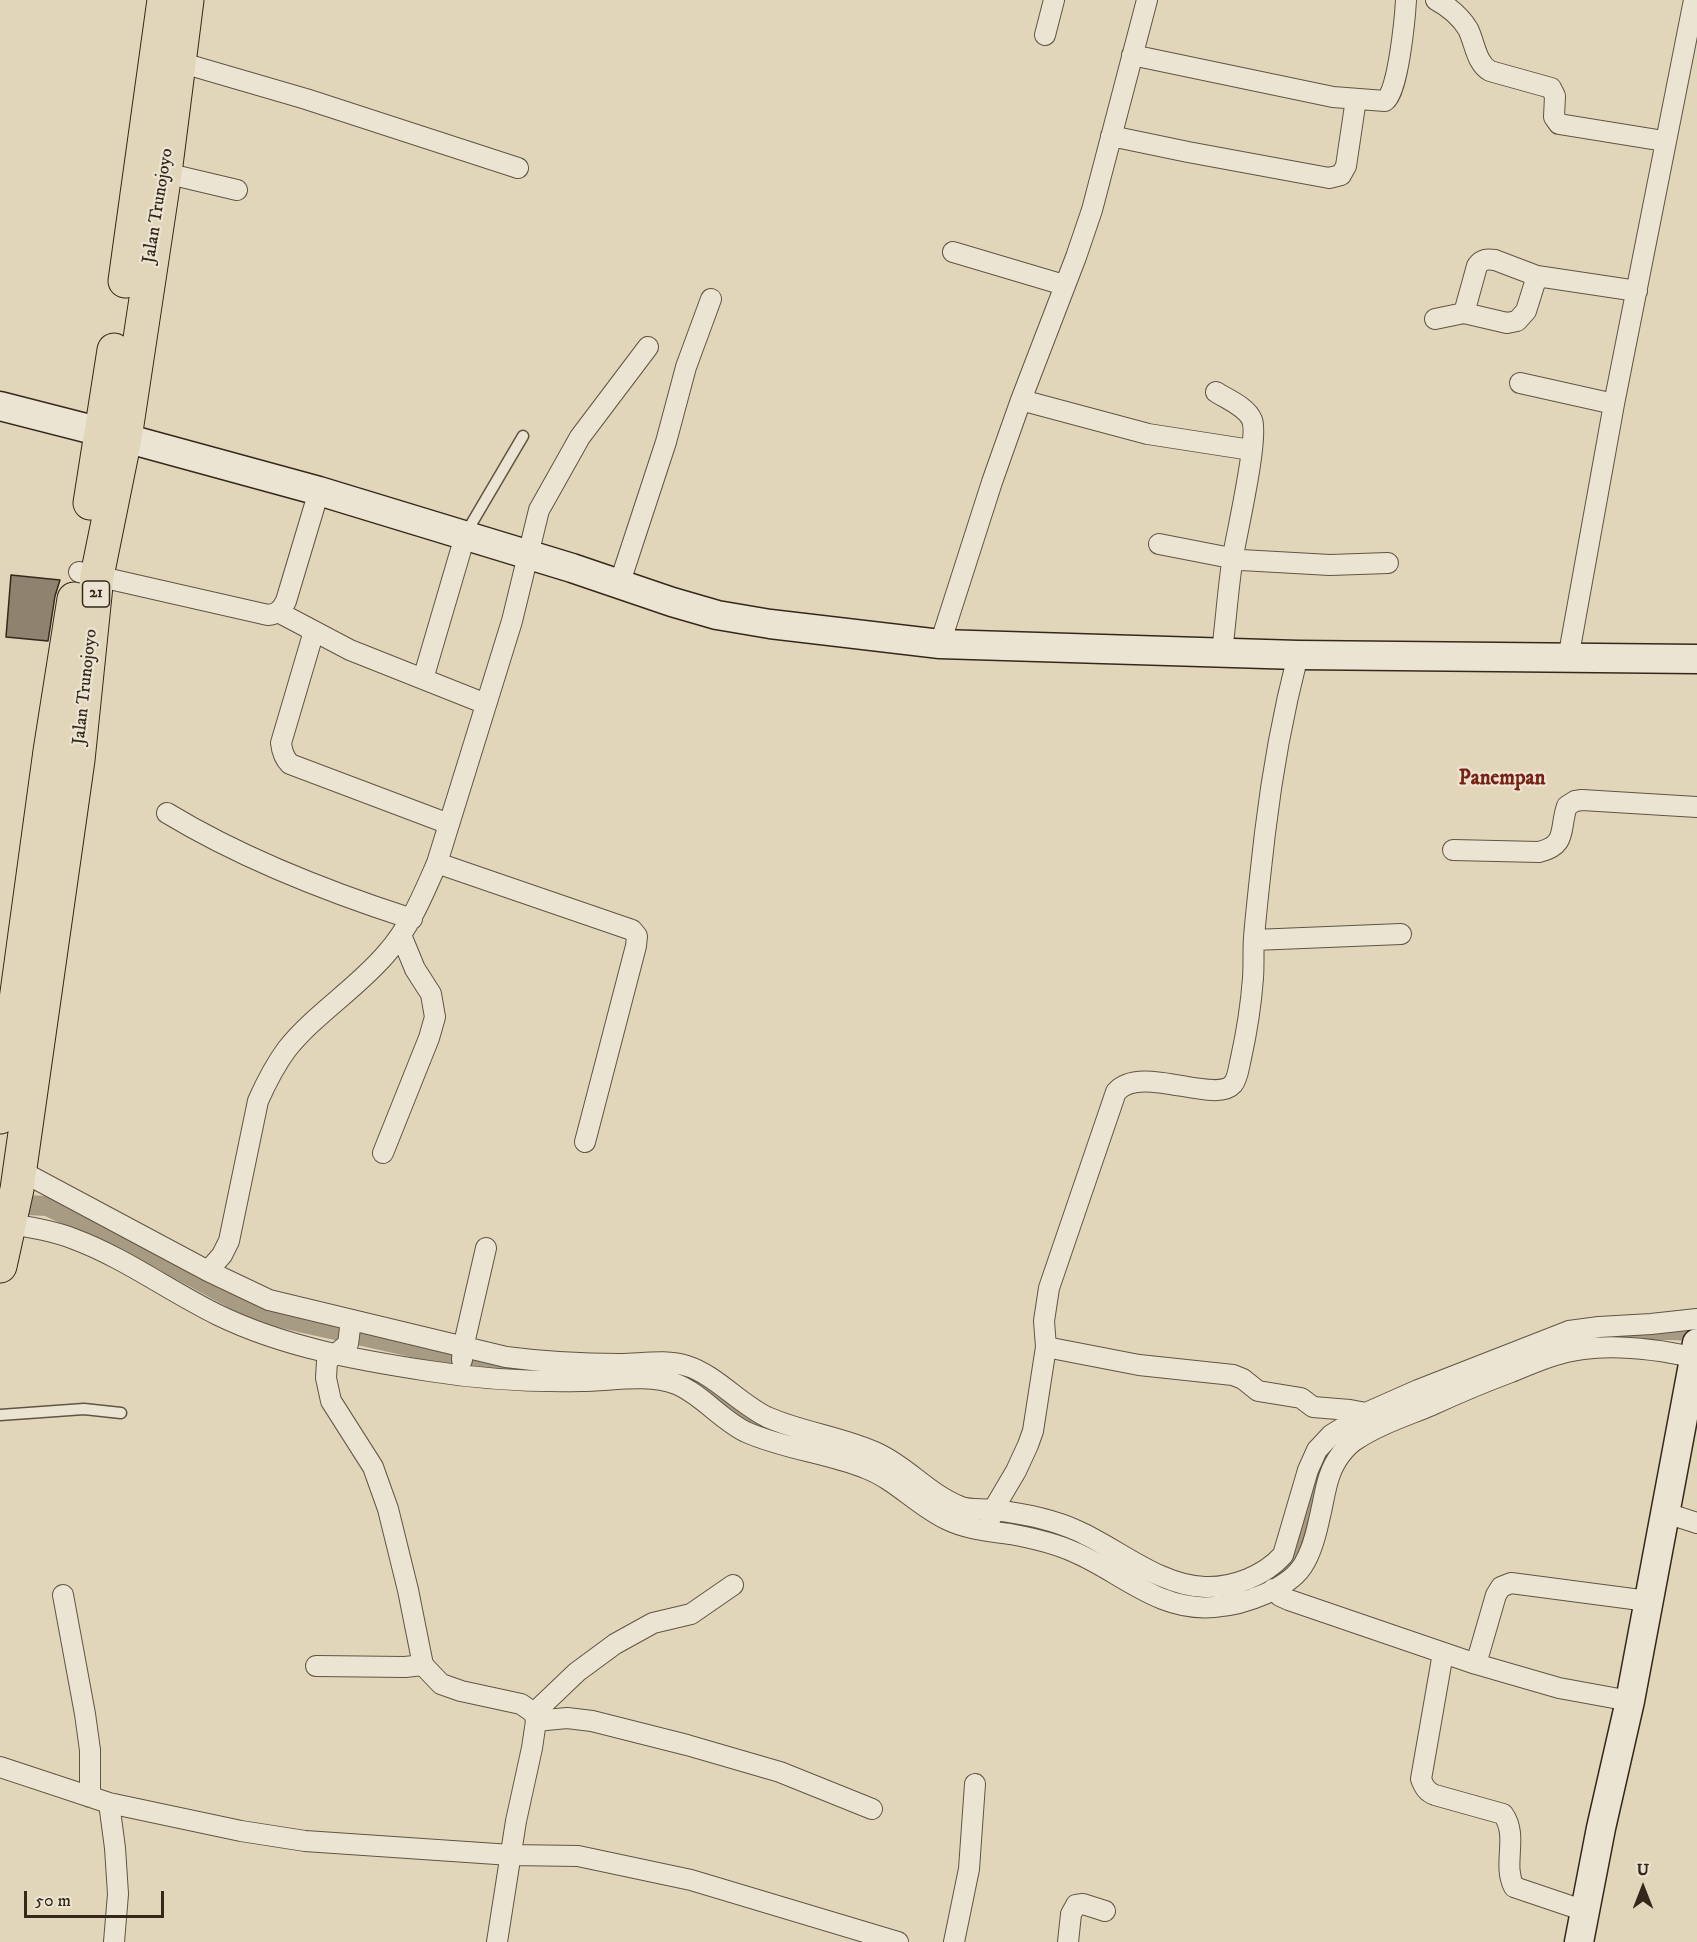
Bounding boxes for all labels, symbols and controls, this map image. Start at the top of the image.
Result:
street label: Jalan Trunojoyo [139,147,179,265]
road number: 21 [82,581,110,607]
street label: Jalan Trunojoyo [69,628,103,746]
district label: Panempan [1459,767,1545,793]
north arrow [1613,1858,1673,1918]
text: U [1637,1860,1649,1880]
scale bar [27,1879,166,1917]
text: 50 m [35,1890,71,1912]

